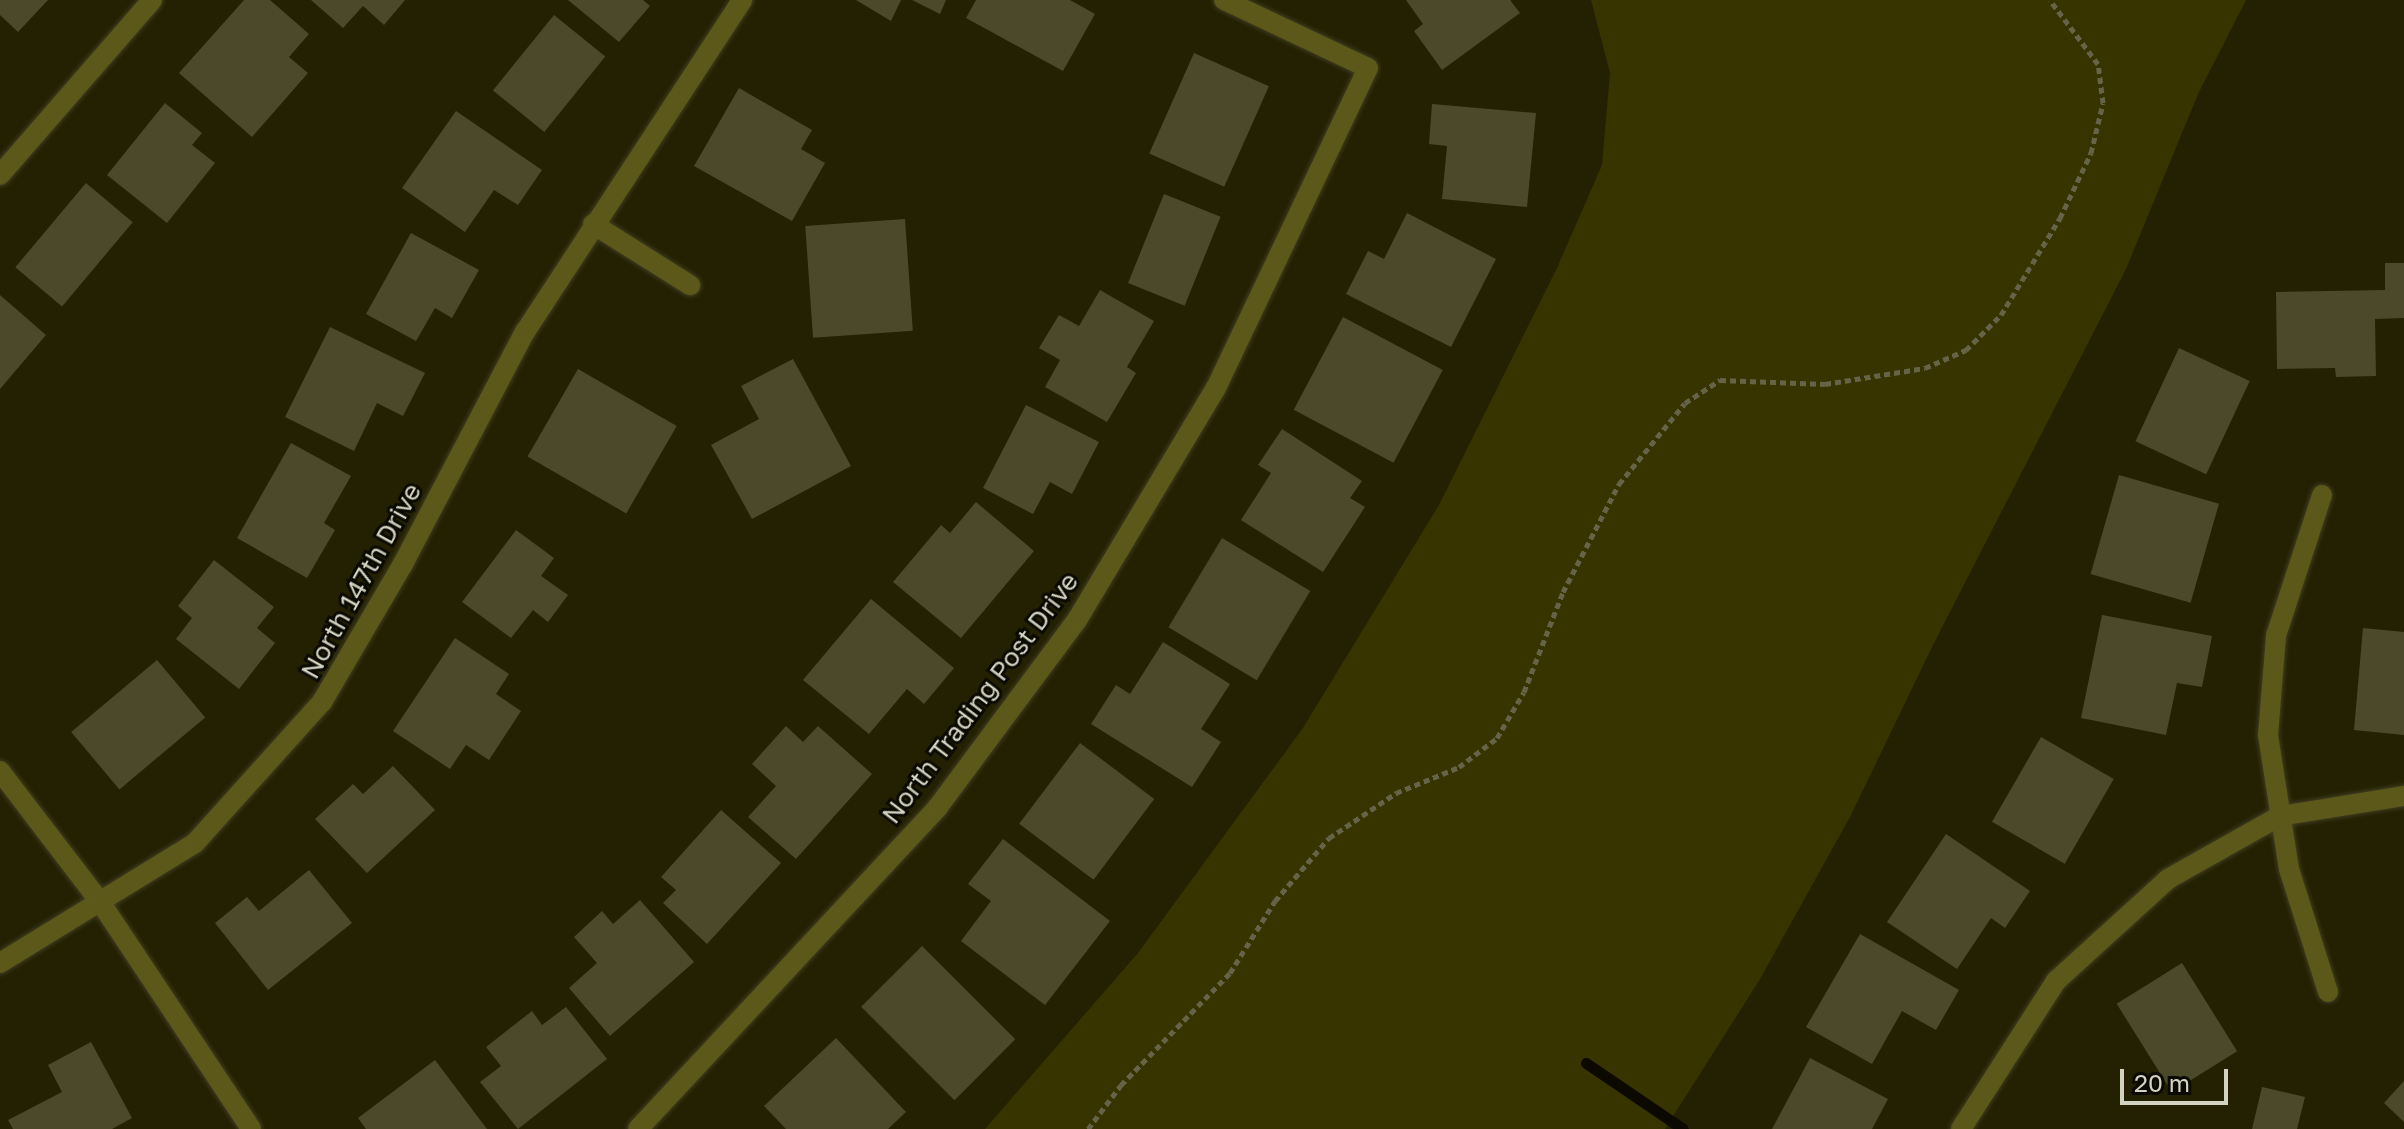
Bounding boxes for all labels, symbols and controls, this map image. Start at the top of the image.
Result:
street label: North 147th Drive [294,478,428,684]
street label: North Trading Post Drive [875,566,1085,830]
scale bar [2124,1053,2232,1103]
text: 20 m [2134,1068,2190,1097]

